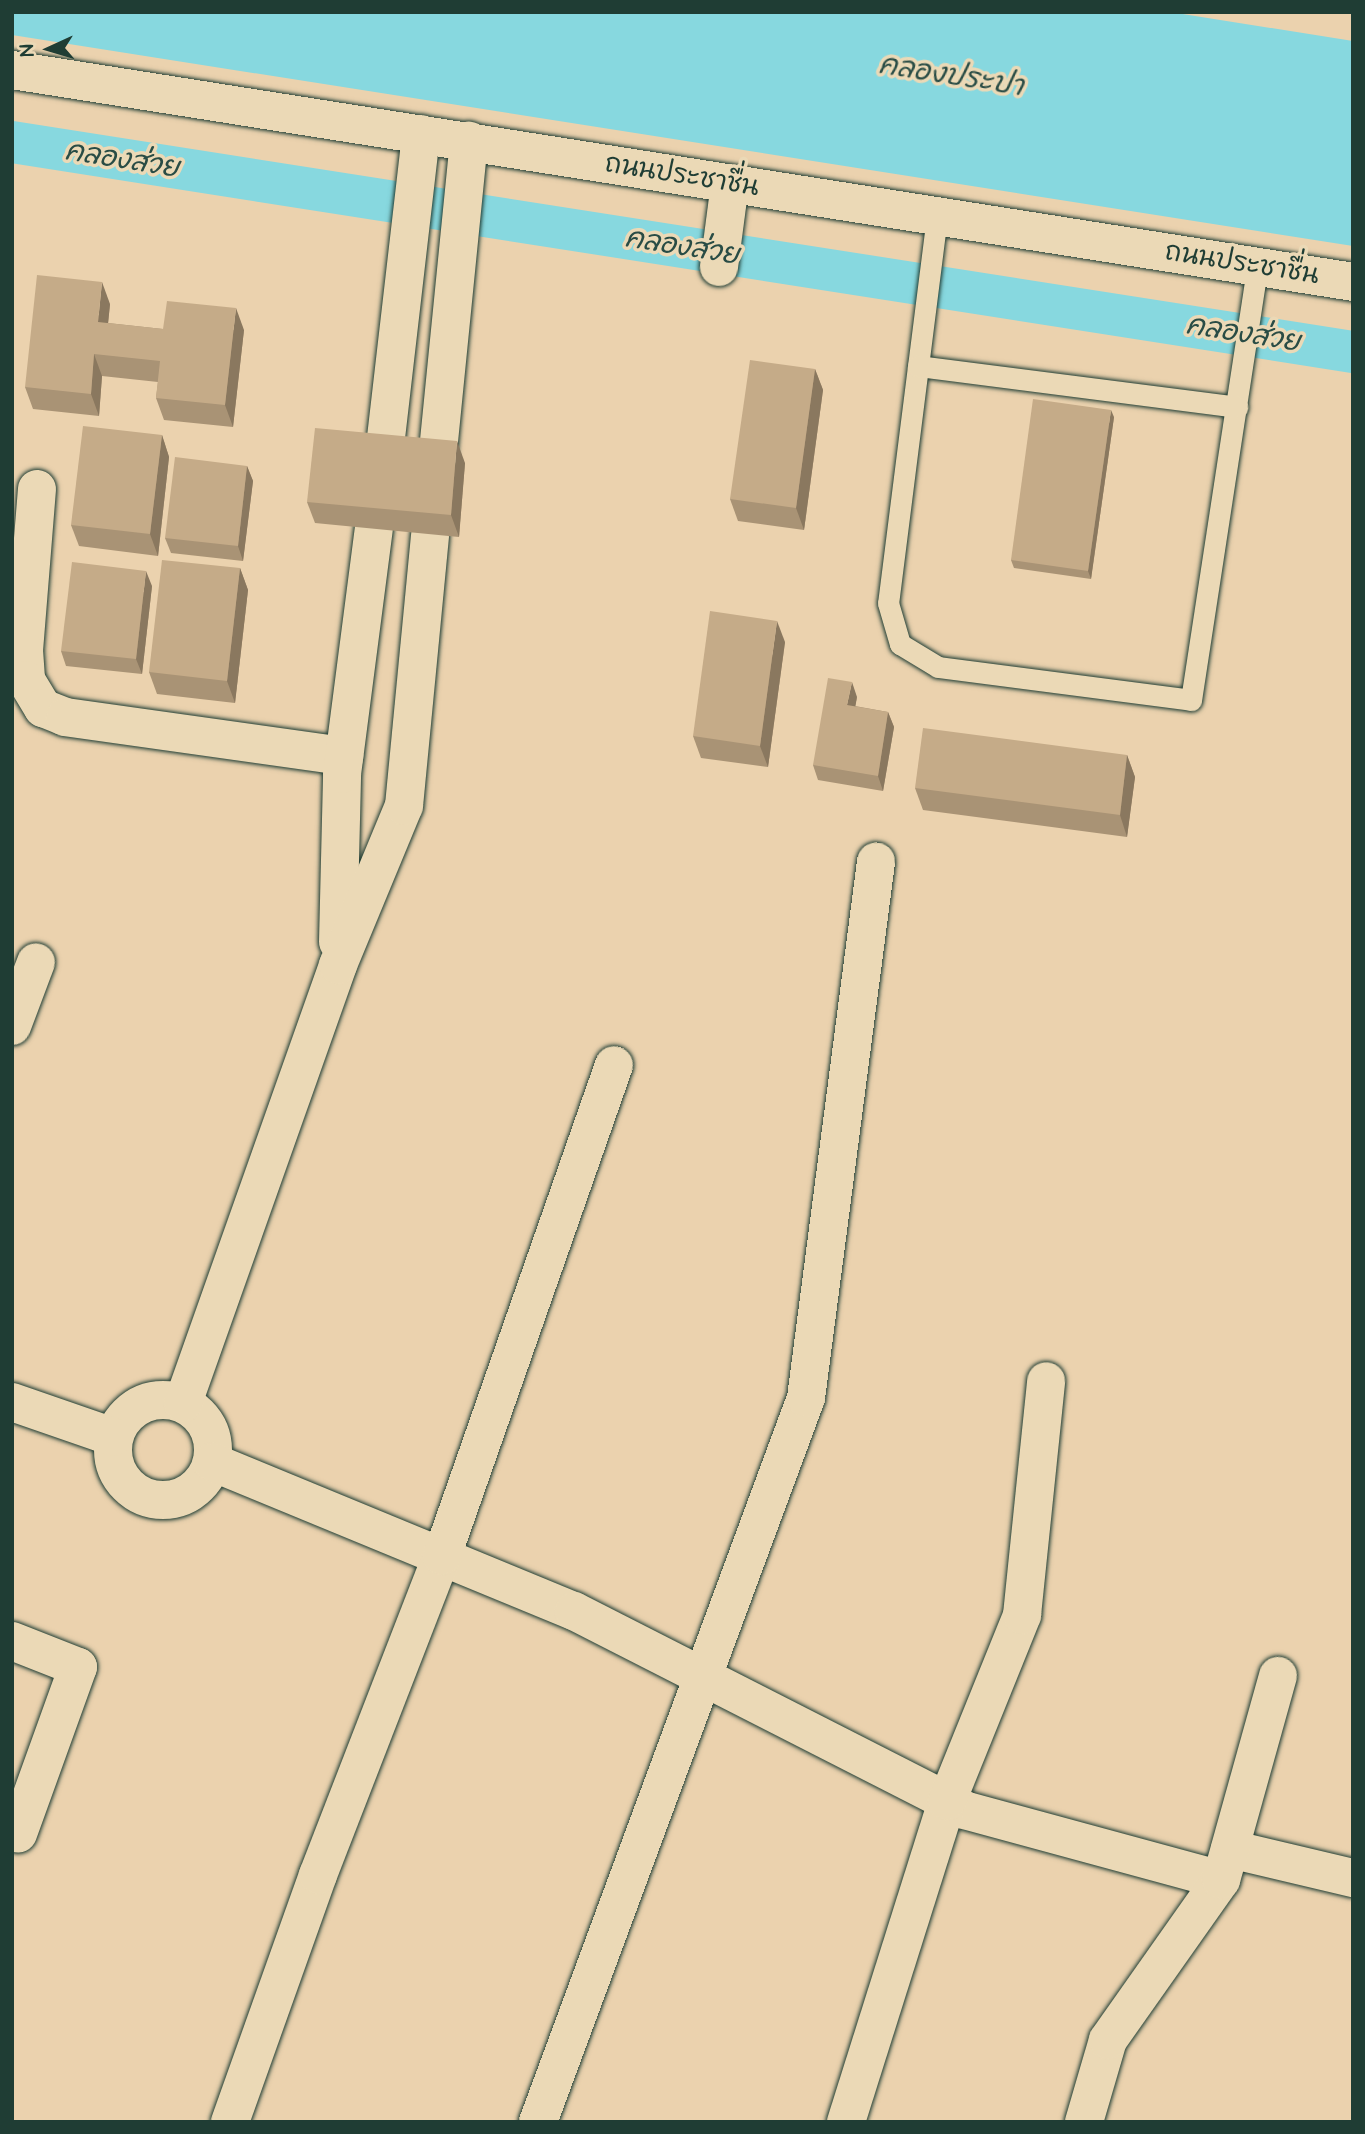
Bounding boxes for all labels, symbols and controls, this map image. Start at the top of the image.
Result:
north arrow [14,14,84,84]
text: N [14,44,41,57]
water label: คลองประปา [876,48,1026,104]
water label: คลองส่วย [63,134,181,186]
street label: ถนนประชาชื่น [603,148,761,204]
water label: คลองส่วย [623,221,741,273]
street label: ถนนประชาชื่น [1163,236,1321,292]
water label: คลองส่วย [1184,308,1302,360]

